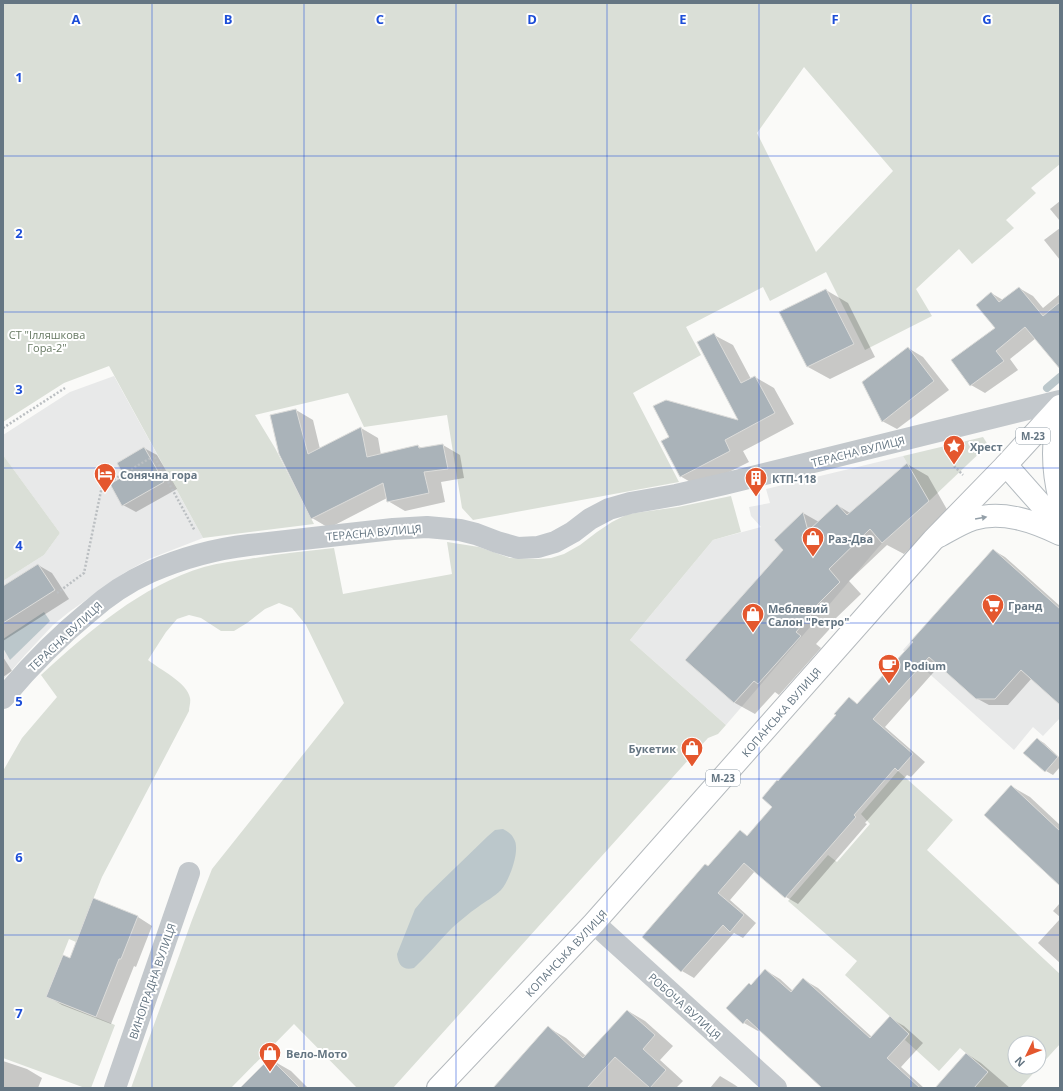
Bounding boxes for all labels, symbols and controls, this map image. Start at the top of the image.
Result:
text: A [72,10,81,28]
text: B [224,10,233,28]
text: C [376,10,384,28]
text: D [527,10,537,28]
text: E [679,10,687,28]
text: F [831,10,839,28]
text: G [982,10,992,28]
text: 1 [15,68,23,86]
text: 2 [15,224,23,242]
park label: СТ "Ілляшкова Гора-2" [9,327,85,355]
text: 3 [15,380,23,398]
road number: М-23 [1016,428,1050,444]
street label: ТЕРАСНА ВУЛИЦЯ [810,432,906,470]
place icon: Хрест [941,433,967,466]
place label: Хрест [970,439,1003,454]
hotel icon: Сонячна гора [92,461,118,494]
building icon: КТП-118 [743,465,769,498]
place label: Сонячна гора [120,467,197,482]
place label: КТП-118 [772,471,816,486]
one-way arrow [975,514,987,520]
street label: ТЕРАСНА ВУЛИЦЯ [326,520,422,544]
shop icon: Раз-Два [800,525,826,558]
place label: Раз-Два [828,531,873,546]
text: 4 [15,536,23,554]
supermarket icon: Гранд [980,592,1006,625]
street label: ТЕРАСНА ВУЛИЦЯ [25,598,105,674]
place label: Гранд [1008,598,1043,613]
shop icon: Меблевий Салон "Ретро" [740,601,766,634]
place label: Меблевий Салон "Ретро" [768,601,849,629]
cafe icon: Podium [876,652,902,685]
place label: Podium [904,658,946,673]
street label: КОПАНСЬКА ВУЛИЦЯ [738,664,824,760]
text: 5 [15,692,23,710]
shop icon: Букетик [679,735,705,768]
place label: Букетик [629,741,676,756]
road number: М-23 [706,770,740,786]
text: 6 [15,848,23,866]
street label: КОПАНСЬКА ВУЛИЦЯ [522,906,610,1000]
street label: ВИНОГРАДНА ВУЛИЦЯ [125,921,179,1041]
street label: РОБОЧА ВУЛИЦЯ [645,969,725,1043]
text: 7 [15,1004,23,1022]
north arrow [1007,1035,1047,1075]
shop icon: Вело-Мото [257,1040,283,1073]
place label: Вело-Мото [286,1046,348,1061]
text: N [1011,1054,1028,1071]

